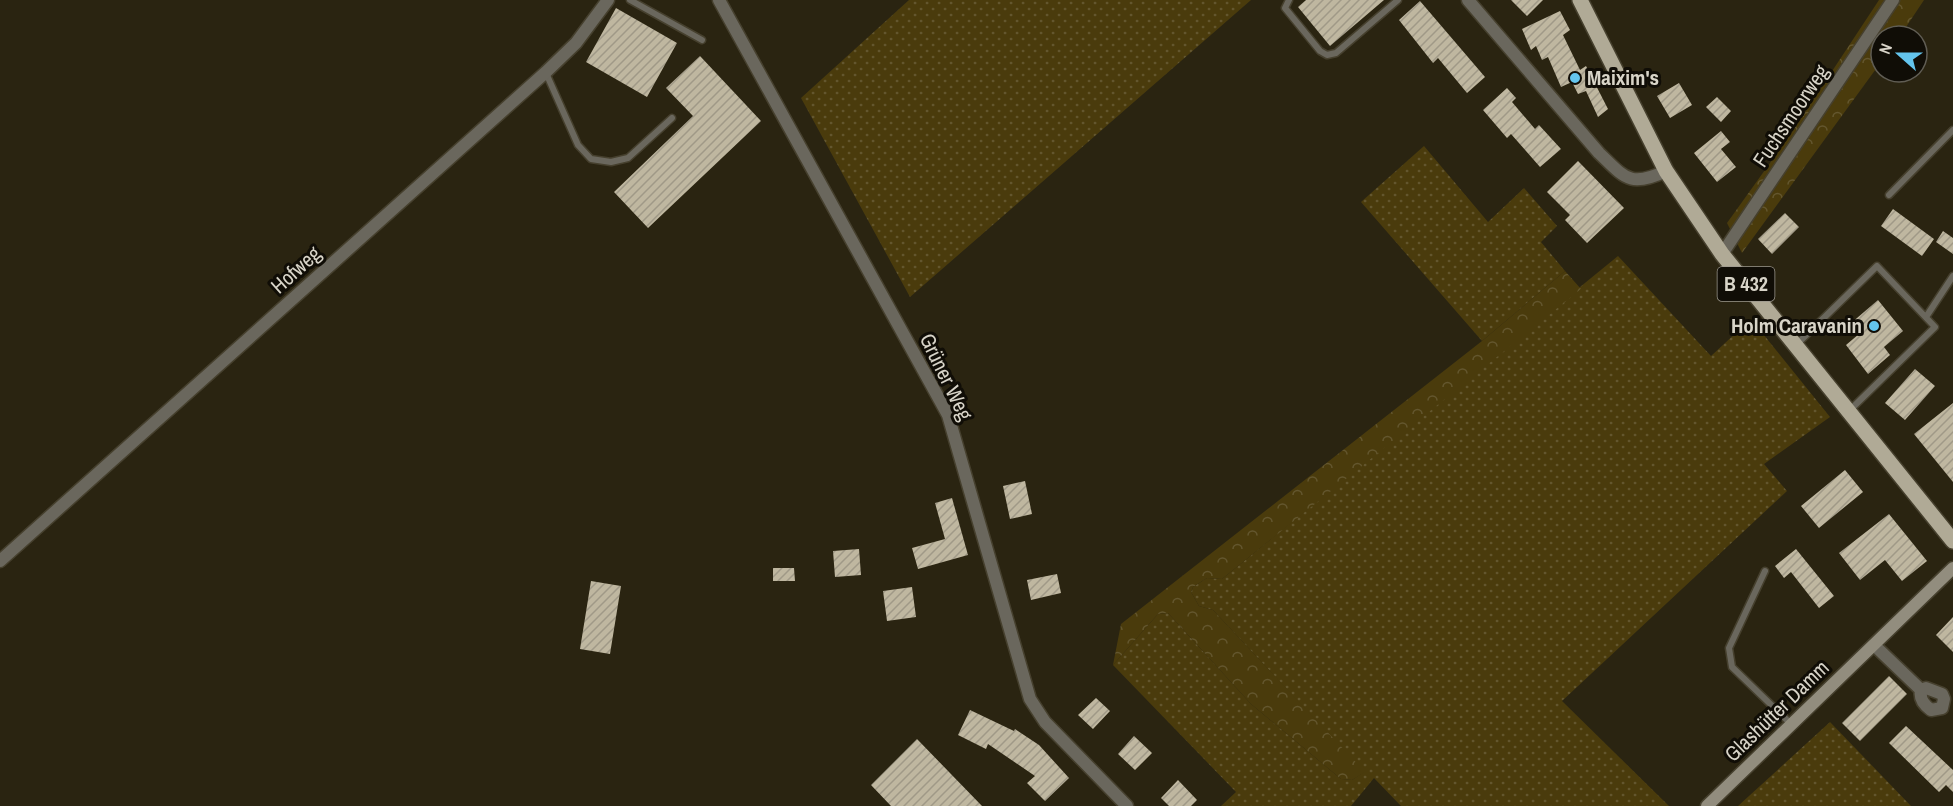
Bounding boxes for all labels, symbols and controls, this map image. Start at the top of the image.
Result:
north arrow [1869,24,1929,84]
text: N [1873,40,1897,57]
street label: Fuchsmoorweg [1746,58,1836,173]
place label: Maixim's [1587,63,1659,92]
marker: Maixim's [1568,71,1582,85]
street label: Hofweg [264,239,327,300]
road number: B 432 [1718,267,1774,301]
place label: Holm Caravanin [1731,311,1862,340]
marker: Holm Caravanin [1867,319,1881,333]
street label: Grüner Weg [913,328,980,426]
street label: Glashütter Damm [1718,653,1835,768]

